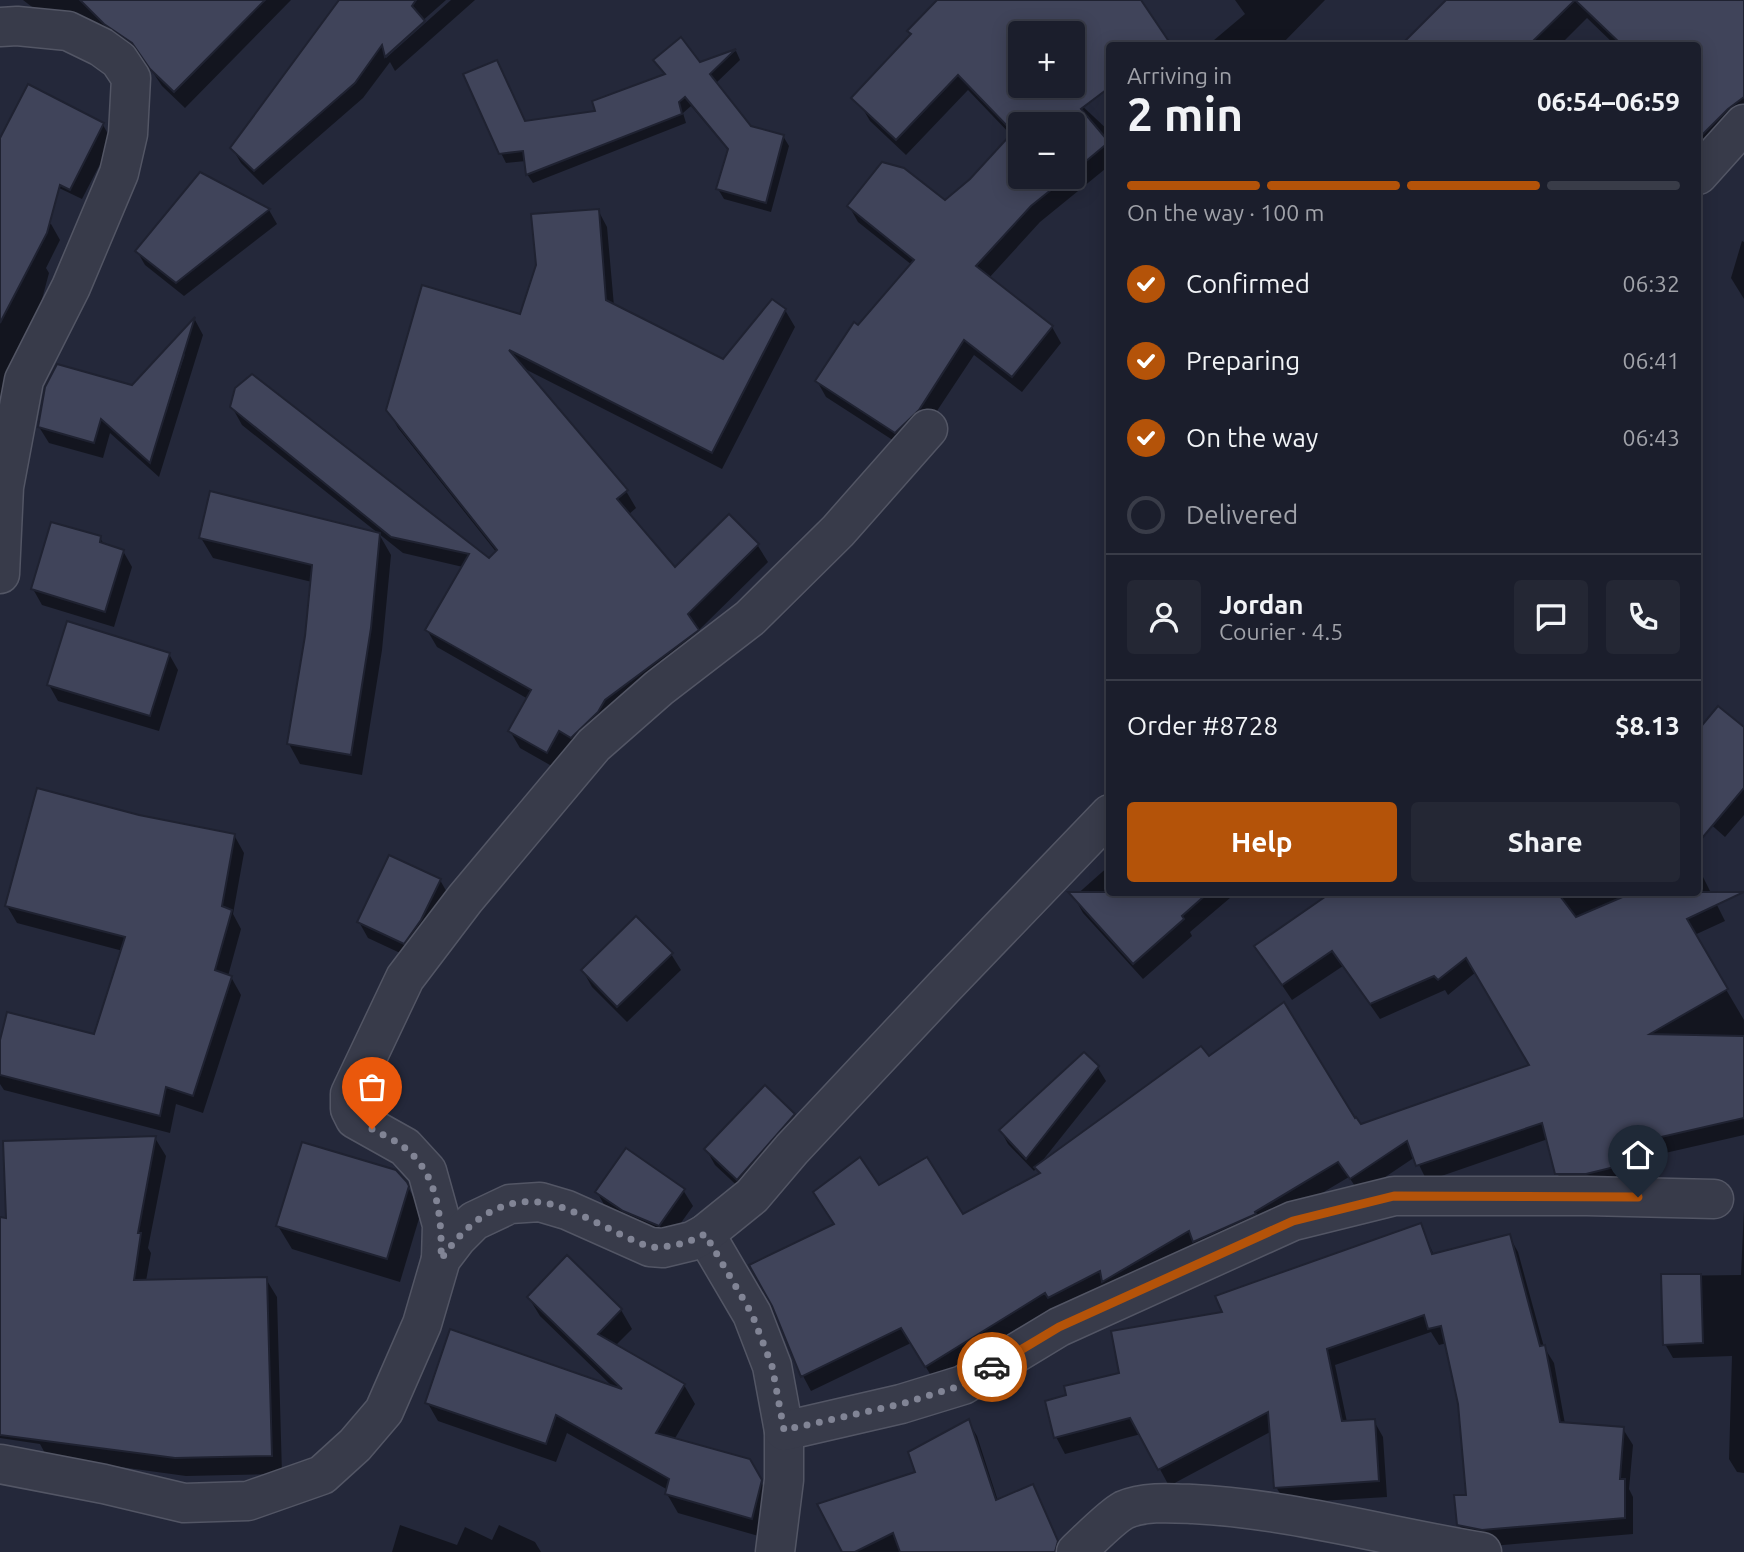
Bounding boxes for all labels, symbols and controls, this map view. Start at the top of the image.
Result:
map controls [1008,21,1085,189]
button: + [1008,21,1085,98]
text: Arriving in [1127,63,1232,88]
text: 06:54–06:59 [1537,87,1680,116]
text: 2 min [1127,88,1243,140]
button: − [1008,112,1085,189]
text: On the way · 100 m [1127,200,1324,225]
icon: check [1127,265,1165,303]
text: Confirmed [1186,269,1310,298]
text: 06:32 [1622,271,1680,296]
icon: check [1127,342,1165,380]
text: Preparing [1186,346,1300,375]
text: 06:41 [1622,348,1680,373]
icon: check [1127,419,1165,457]
text: On the way [1186,423,1318,452]
text: 06:43 [1622,425,1680,450]
text: Delivered [1186,500,1298,529]
button: person [1127,580,1201,654]
button: chat [1514,580,1588,654]
button: phone [1606,580,1680,654]
text: Jordan [1219,590,1304,619]
text: Courier · 4.5 [1219,619,1343,644]
text: Order #8728 [1127,711,1278,740]
text: $8.13 [1615,711,1680,740]
button: Help [1127,802,1397,882]
button: Share [1411,802,1680,882]
pin [342,1057,402,1129]
icon: bag [353,1068,391,1106]
pin [1608,1125,1668,1197]
icon: home [1619,1136,1657,1174]
courier [957,1332,1027,1402]
icon: car [973,1348,1011,1386]

